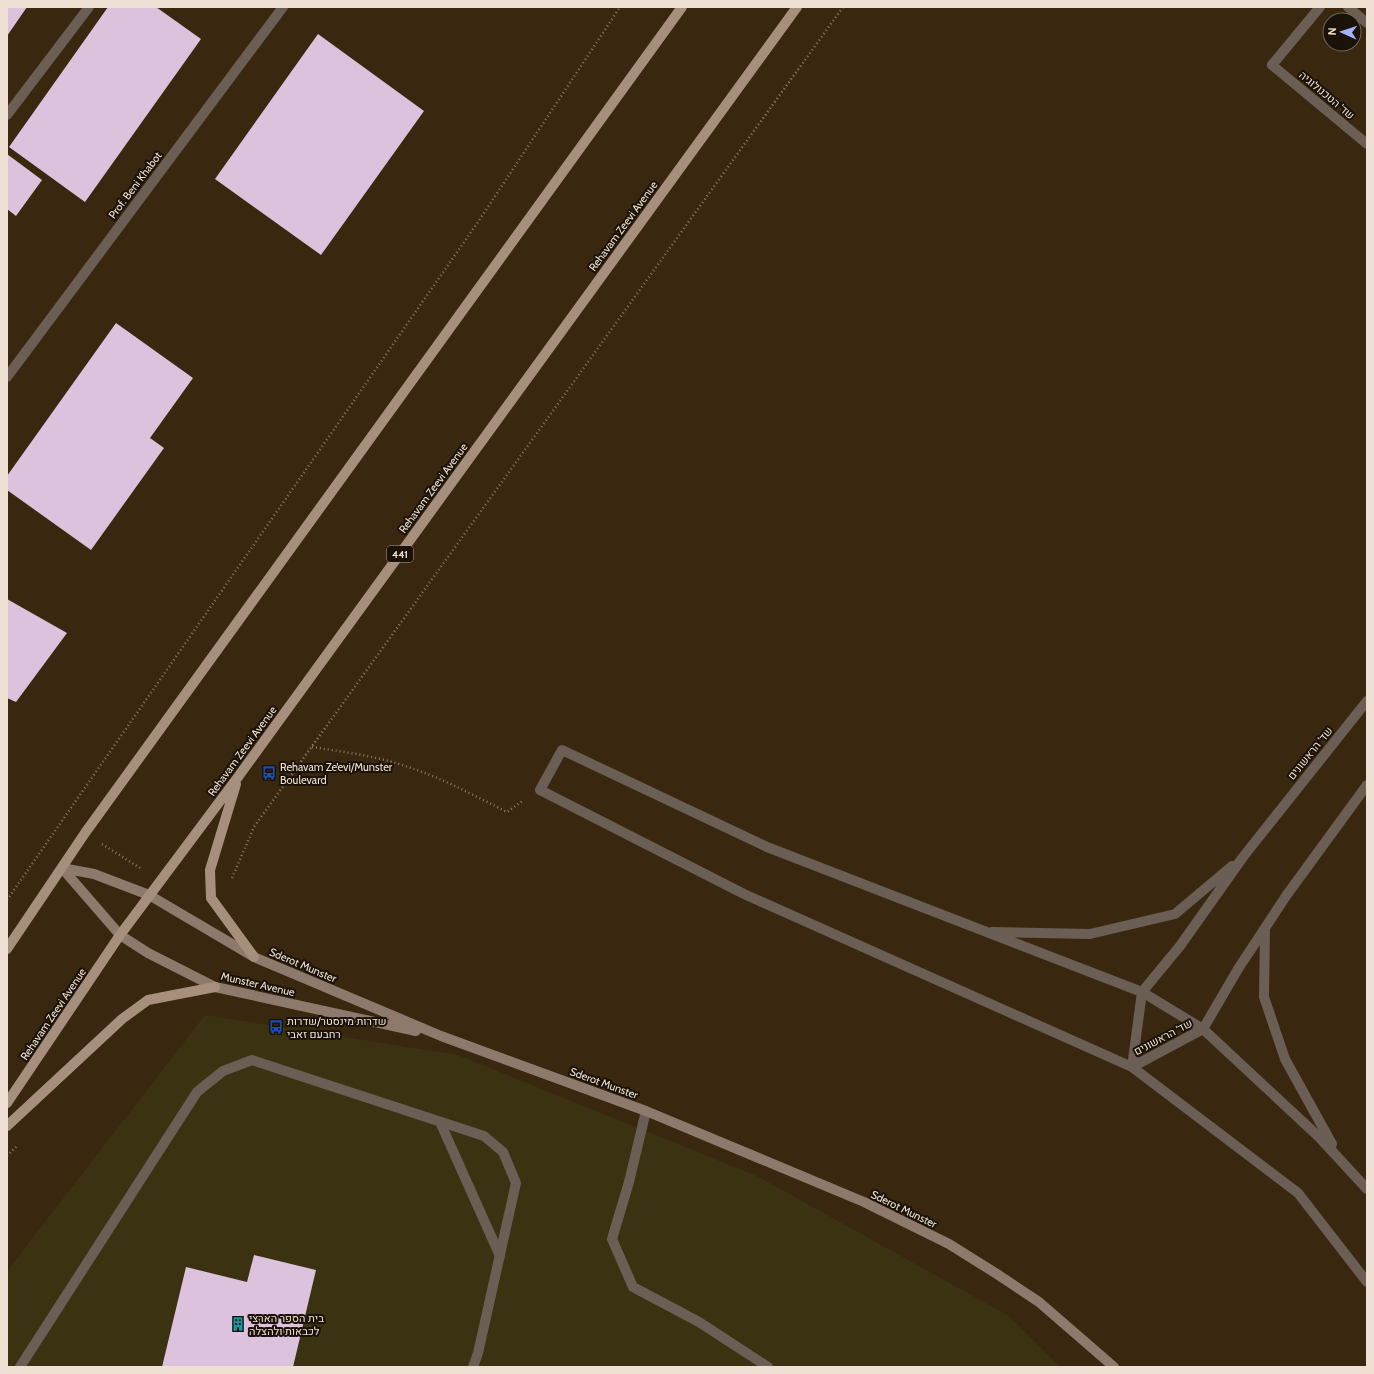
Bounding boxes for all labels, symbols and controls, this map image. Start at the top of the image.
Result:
north arrow [1322,12,1362,52]
text: N [1325,27,1339,36]
street label: שד' הטכנולוגיה [1296,68,1358,122]
street label: Prof. Beni Khabot [105,149,165,221]
street label: Rehavam Zeevi Avenue [586,178,661,274]
street label: Rehavam Zeevi Avenue [396,440,471,536]
road number: 441 [387,546,413,562]
street label: Rehavam Zeevi Avenue [205,703,280,799]
street label: שד' הראשונים [1284,724,1336,782]
place label: Rehavam Ze’evi/Munster Boulevard [280,760,393,787]
bus stop icon: Rehavam Ze’evi/Munster Boulevard [261,765,277,781]
street label: Sderot Munster [267,945,339,986]
street label: Rehavam Zeevi Avenue [17,965,89,1063]
street label: Munster Avenue [220,969,297,999]
place label: שדרות מינסטר/שדרות רחבעם זאבי [287,1014,386,1041]
street label: שד' הראשונים [1131,1016,1195,1058]
bus stop icon: שדרות מינסטר/שדרות רחבעם זאבי [268,1019,284,1035]
street label: Sderot Munster [568,1064,641,1102]
street label: Sderot Munster [869,1187,940,1231]
place label: בית הספר הארצי לכבאות ולהצלה [249,1311,324,1338]
building icon: בית הספר הארצי לכבאות ולהצלה [230,1316,246,1332]

